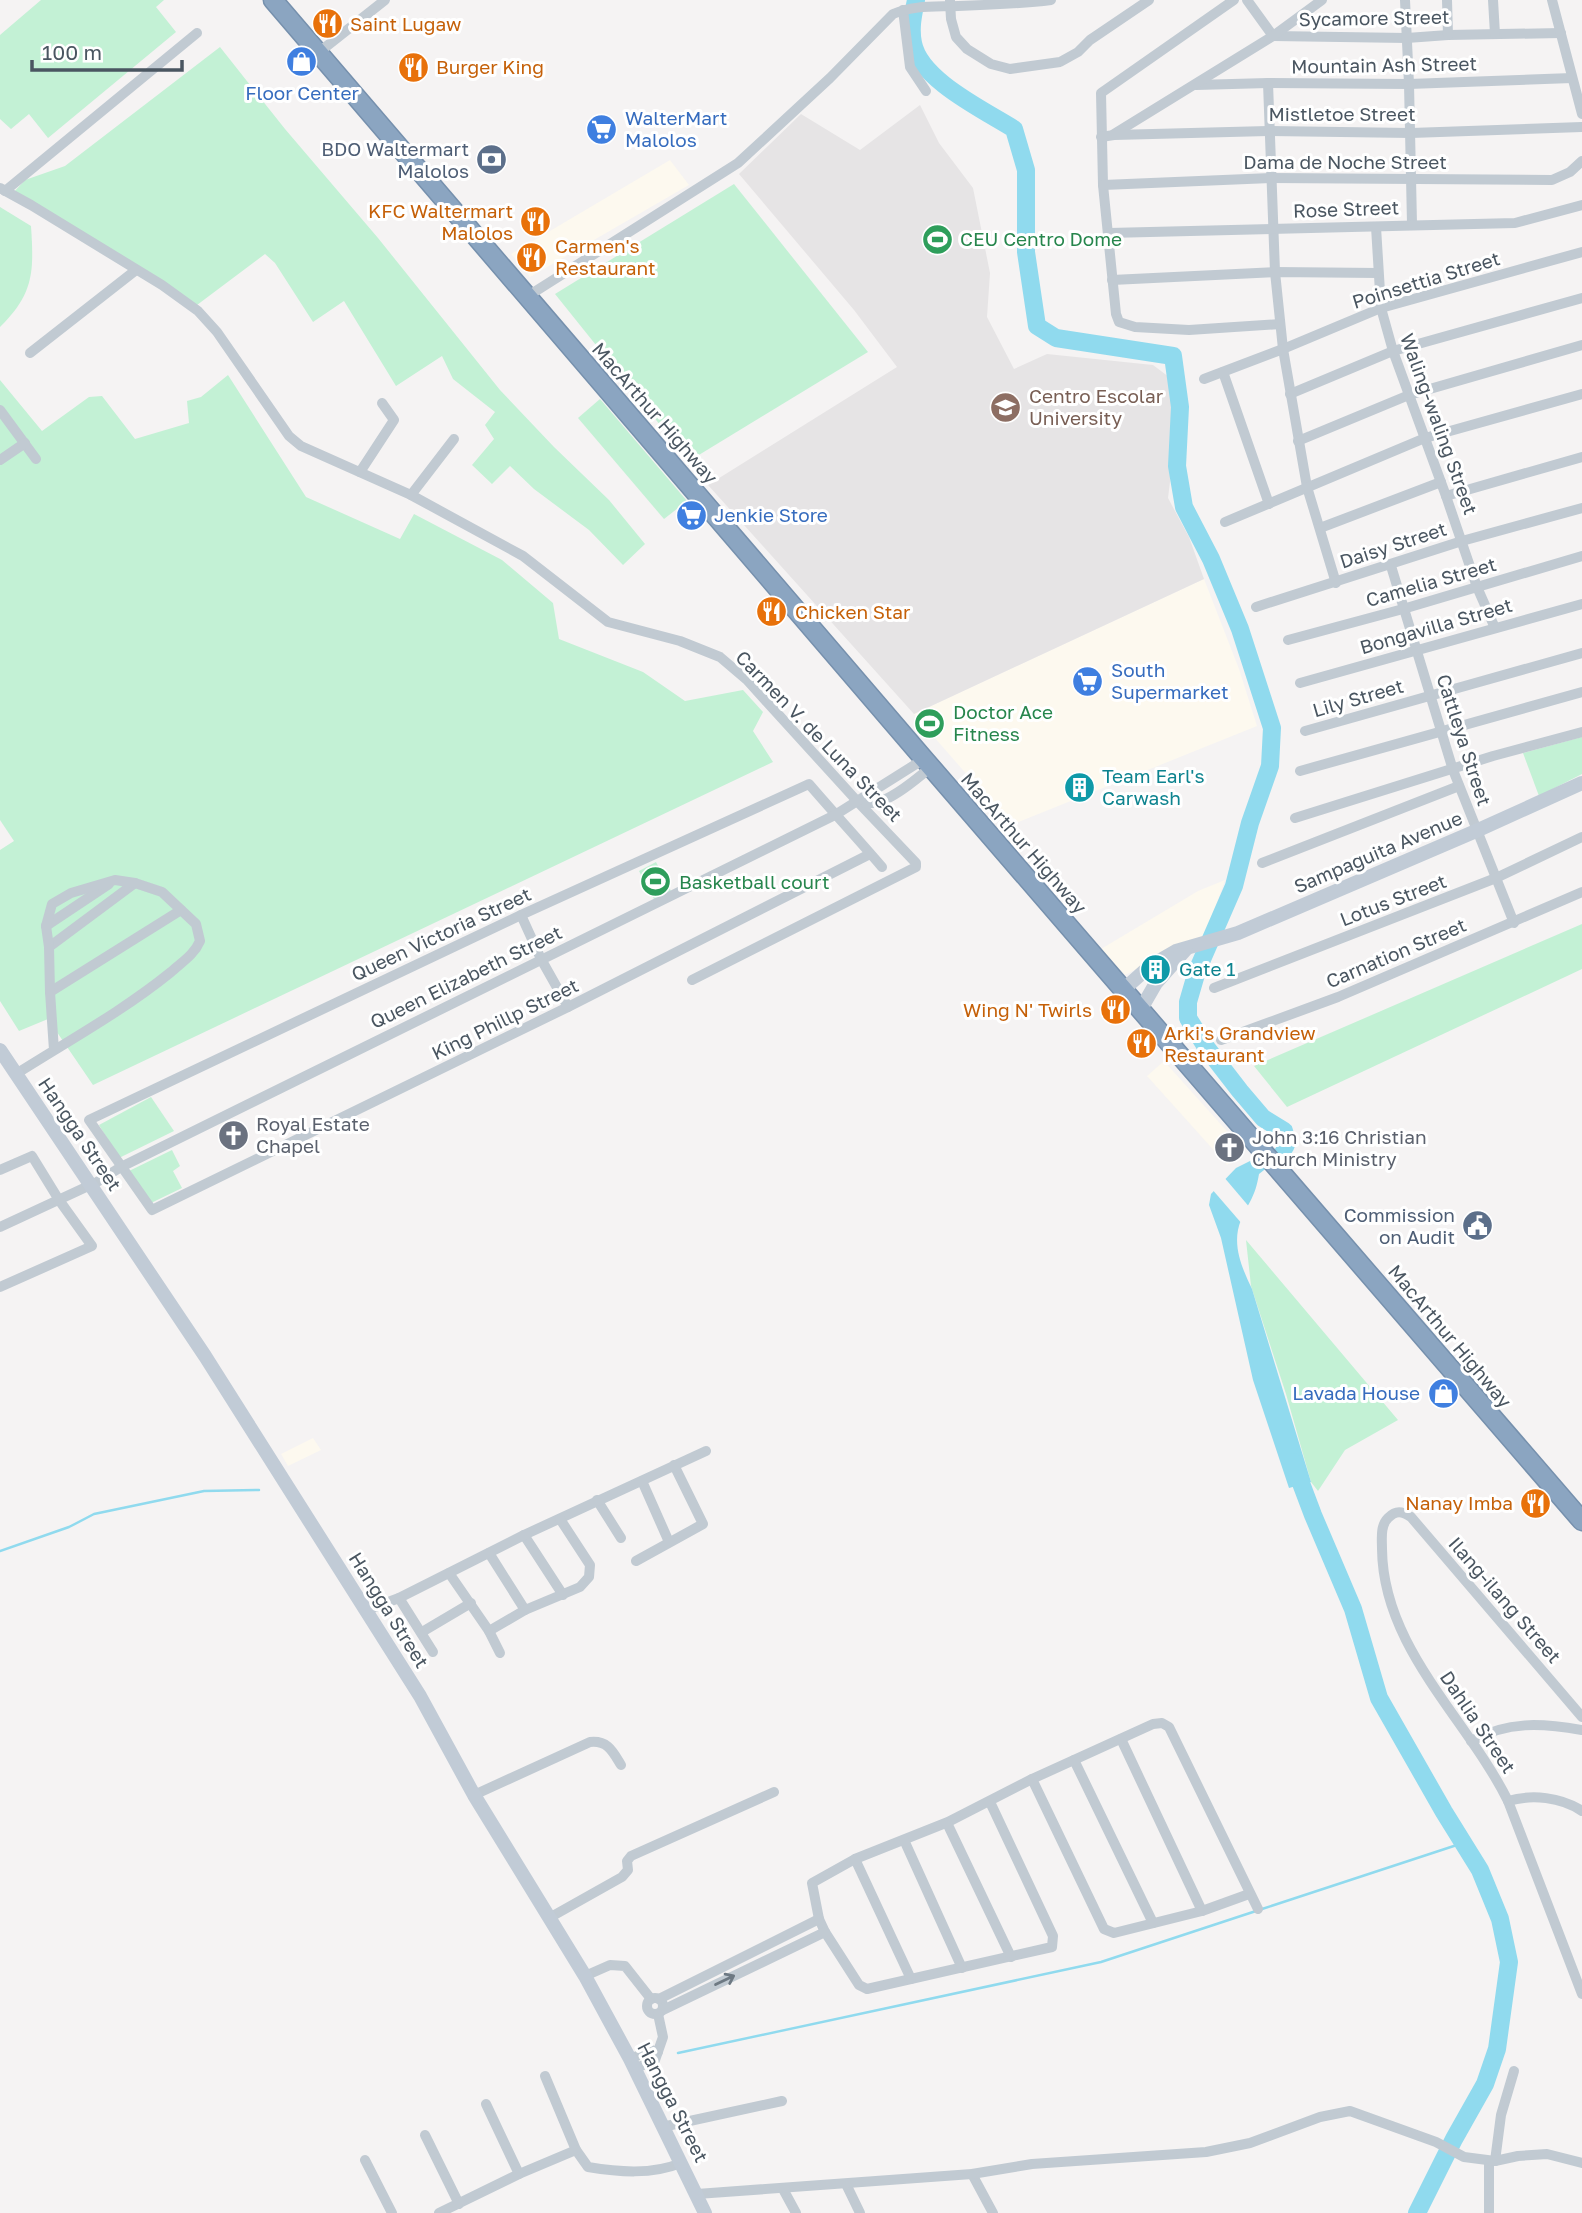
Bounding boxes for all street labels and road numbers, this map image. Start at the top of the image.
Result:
street label: Sycamore Street [1298,5,1450,30]
street label: Mountain Ash Street [1291,51,1477,78]
street label: Mistletoe Street [1268,102,1416,125]
street label: Dama de Noche Street [1243,150,1447,173]
street label: Rose Street [1293,195,1399,222]
street label: Poinsettia Street [1349,246,1503,313]
street label: Waling-waling Street [1396,330,1483,518]
street label: MacArthur Highway [588,337,723,488]
street label: Daisy Street [1337,516,1449,573]
street label: Camelia Street [1363,552,1499,611]
street label: Bongavilla Street [1357,593,1515,658]
street label: Carmen V. de Luna Street [731,645,907,826]
street label: Cattleya Street [1432,671,1497,808]
street label: Lily Street [1310,674,1406,721]
street label: MacArthur Highway [957,767,1092,918]
street label: Sampaguita Avenue [1290,806,1465,897]
street label: Lotus Street [1336,869,1449,930]
street label: Queen Victoria Street [347,882,534,985]
street label: Carnation Street [1322,913,1469,992]
street label: Queen Elizabeth Street [366,920,565,1033]
street label: King Phillp Street [428,973,582,1064]
street label: Hangga Street [34,1073,127,1195]
street label: MacArthur Highway [1384,1259,1517,1412]
street label: Ilang-ilang Street [1444,1532,1566,1667]
street label: Hangga Street [345,1548,434,1672]
street label: Dahlia Street [1436,1666,1521,1777]
street label: Hangga Street [633,2038,714,2166]

